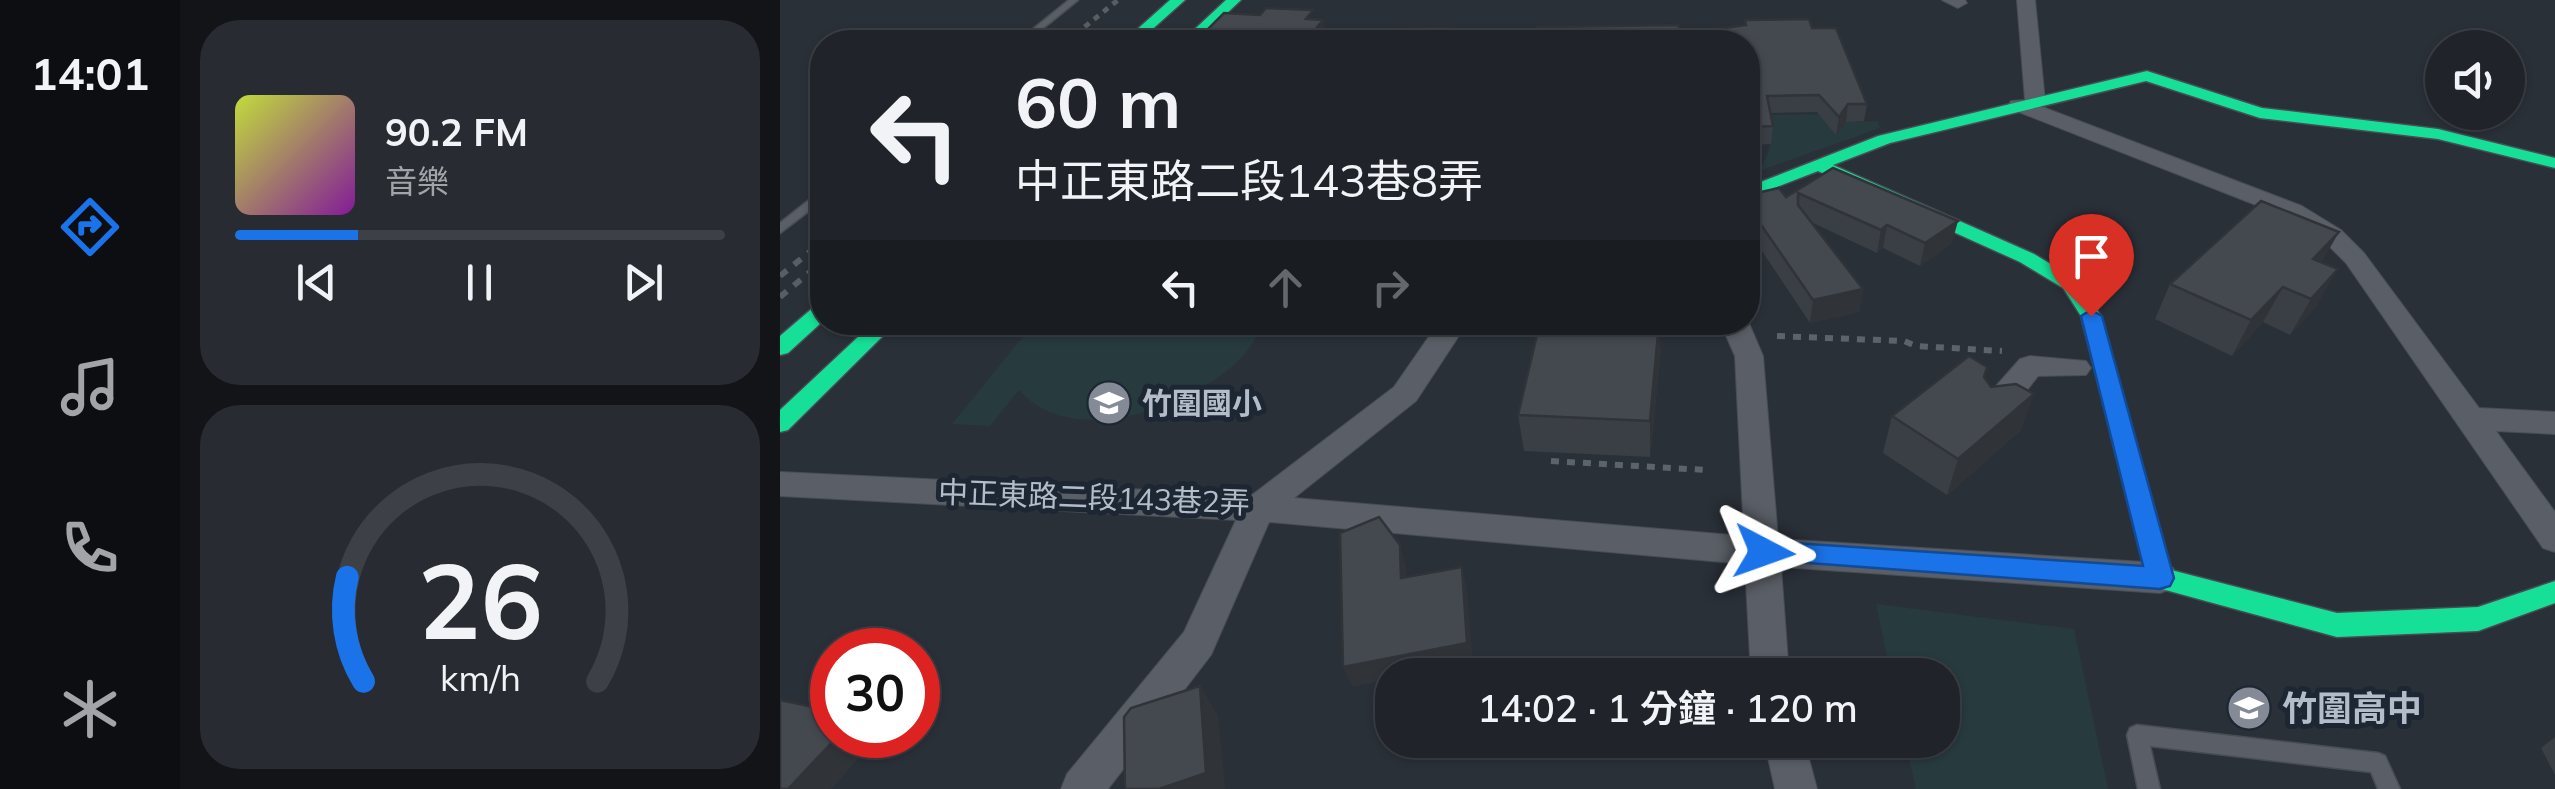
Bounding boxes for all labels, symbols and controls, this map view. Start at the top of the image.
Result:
map controls [2425,30,2525,130]
button: sound [2425,30,2525,130]
text: 14:01 [30,45,150,101]
text: 60 m [1015,58,1181,146]
icon: left [850,70,980,200]
text: 90.2 FM [385,108,528,156]
text: 中正東路二段143巷8弄 [1015,152,1483,208]
text: 音樂 [385,161,449,201]
icon: directions [55,192,125,262]
pin [2049,214,2134,317]
icon: arrive [2064,229,2119,284]
icon: previous [289,255,344,310]
icon: pause [452,255,507,310]
icon: next [616,255,671,310]
icon: left [1153,260,1208,315]
icon: ahead [1258,260,1313,315]
icon: right [1363,260,1418,315]
icon: music [55,352,125,422]
school or university icon: 竹圍國小 [1086,380,1132,426]
place label: 竹圍國小 [1142,384,1262,422]
street label: 中正東路二段143巷2弄 [937,473,1251,521]
position arrow [1712,500,1816,604]
icon: phone [55,513,125,583]
text: 26 [418,534,542,665]
speed limit sign: 30 [810,628,940,758]
text: km/h [440,655,520,700]
icon: climate [55,674,125,744]
text: 14:02 · 1 分鐘 · 120 m [1477,684,1858,732]
school or university icon: 竹圍高中 [2226,685,2272,731]
place label: 竹圍高中 [2282,686,2422,730]

